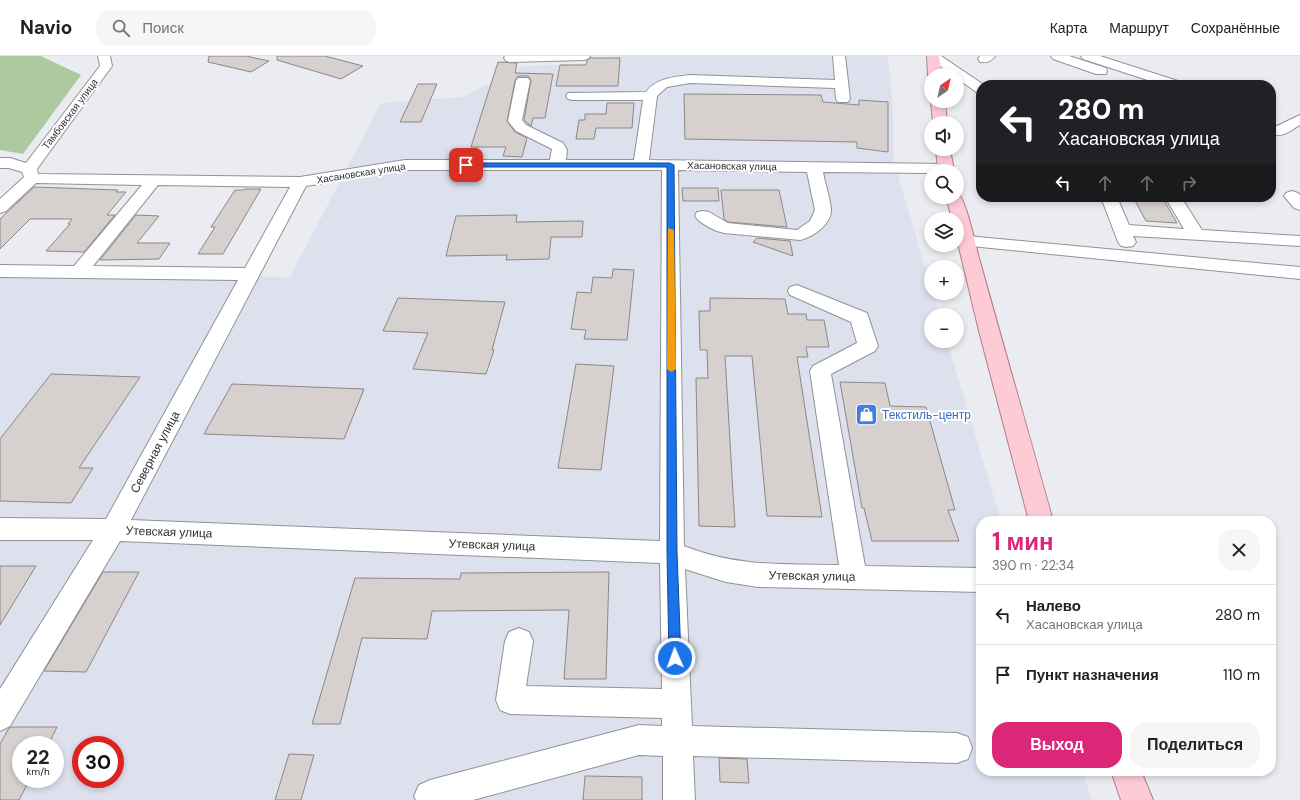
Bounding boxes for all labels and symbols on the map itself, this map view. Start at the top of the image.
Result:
north arrow [924,68,964,108]
street label: Тамбовская улица [39,76,101,152]
pin [449,148,483,182]
street label: Хасановская улица [316,159,407,186]
street label: Хасановская улица [687,159,777,173]
shop icon: Текстиль-центр [853,402,879,428]
place label: Текстиль-центр [882,407,971,423]
street label: Северная улица [127,408,184,496]
street label: Утевская улица [125,522,213,542]
street label: Утевская улица [448,535,536,555]
street label: Утевская улица [768,567,856,585]
position arrow [654,637,696,679]
speed limit sign: 30 [72,736,124,788]

